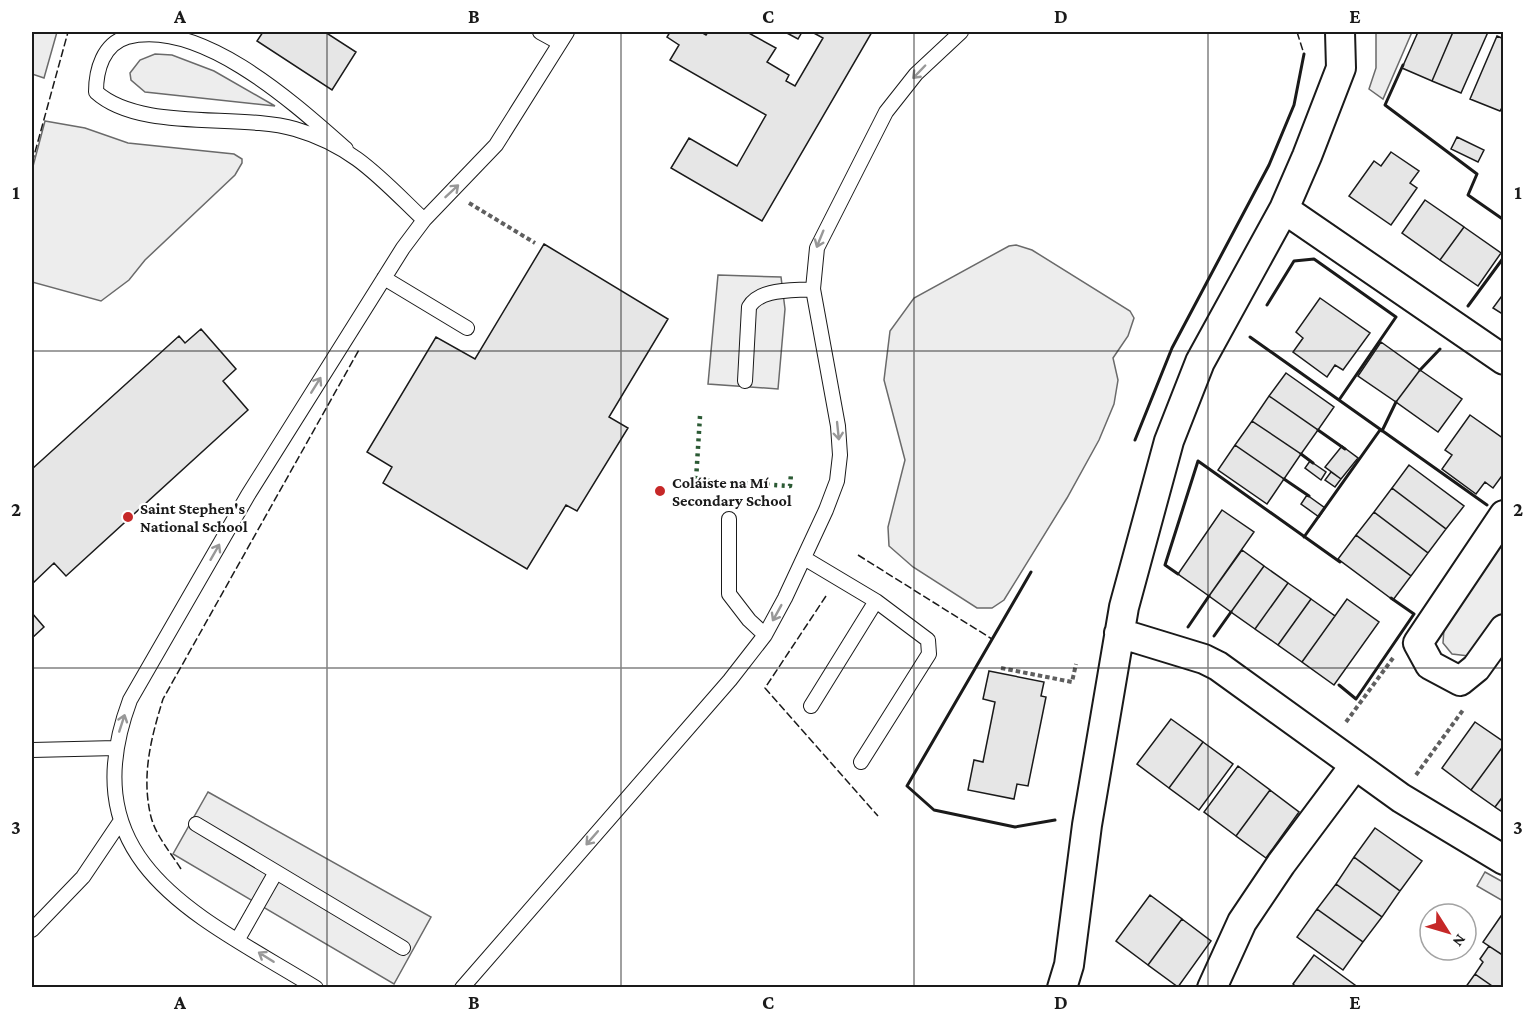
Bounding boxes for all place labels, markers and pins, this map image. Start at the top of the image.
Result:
place label: Coláiste na Mí Secondary School [672,474,792,509]
marker: Coláiste na Mí Secondary School [653,484,667,498]
place label: Saint Stephen's National School [140,500,248,535]
marker: Saint Stephen's National School [121,510,135,524]

